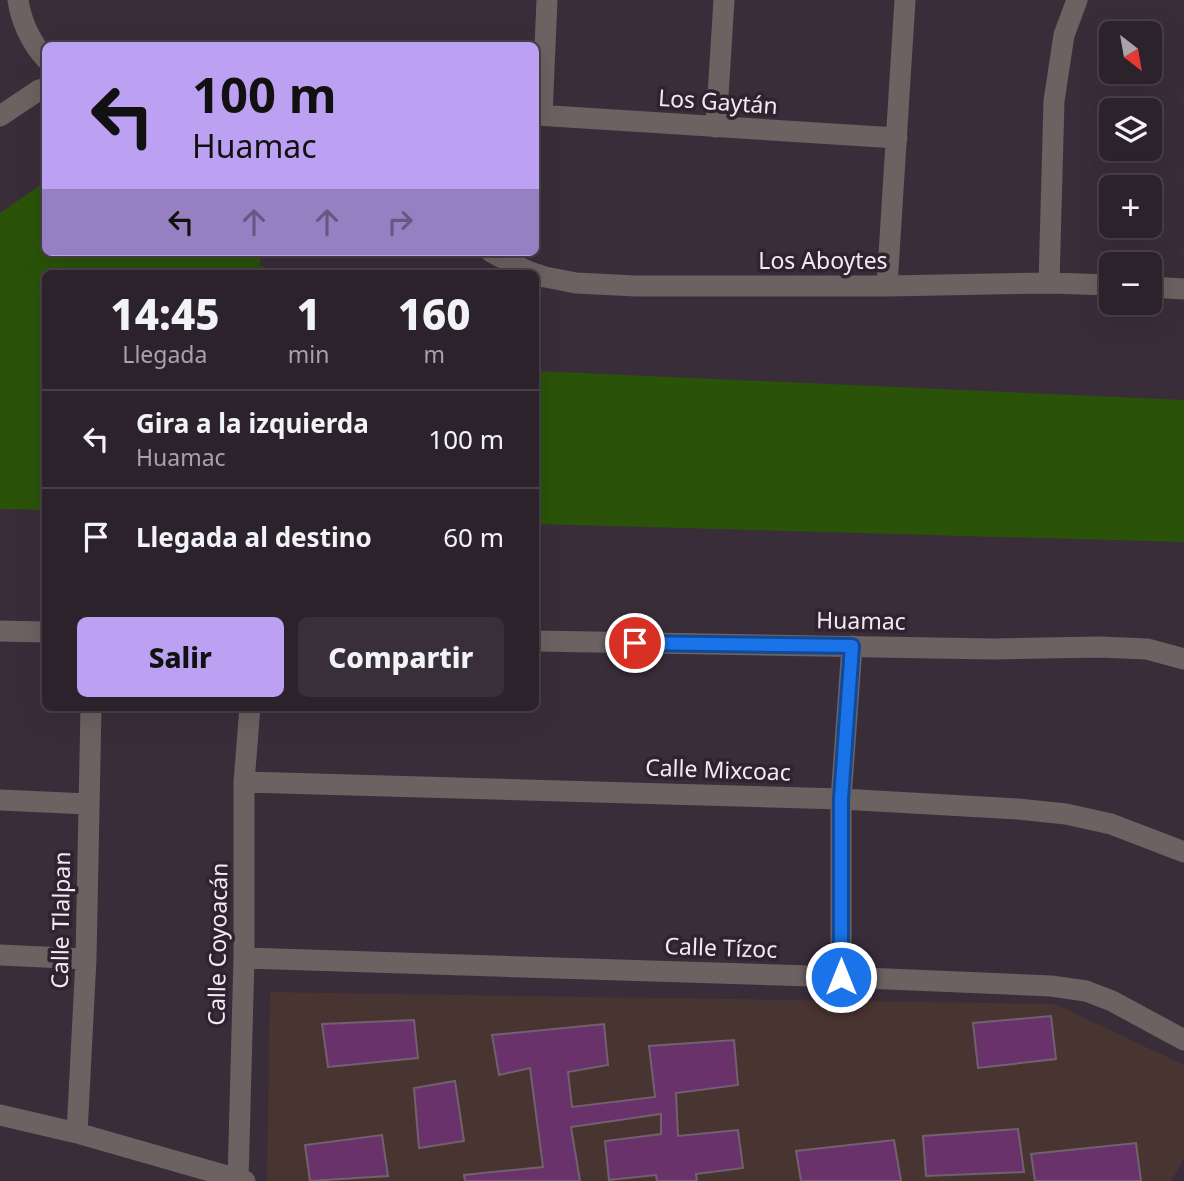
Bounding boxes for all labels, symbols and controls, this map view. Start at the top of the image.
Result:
north arrow [1099,21,1162,84]
map controls [1099,21,1162,315]
text: 100 m [192,61,337,127]
icon: left [77,70,168,161]
street label: Los Gaytán [657,81,779,121]
button: layers [1099,98,1162,161]
text: Huamac [192,124,317,167]
button: + [1099,175,1162,238]
icon: left [162,203,200,241]
icon: ahead [235,203,273,241]
icon: ahead [308,203,346,241]
icon: right [381,203,419,241]
street label: Los Aboytes [758,244,888,276]
button: − [1099,252,1162,315]
text: 14:45 [110,285,219,342]
text: 1 [296,285,321,342]
text: 160 [398,285,471,342]
text: Llegada [122,338,207,370]
text: min [288,338,329,370]
text: m [423,338,445,370]
text: Gira a la izquierda [136,405,369,441]
icon: left [77,420,115,458]
text: 100 m [428,421,504,457]
text: Huamac [136,441,226,473]
icon: arrive [77,518,115,556]
text: Llegada al destino [136,519,372,555]
text: 60 m [443,519,504,555]
street label: Huamac [816,603,906,637]
pin [605,613,665,673]
button: Salir [77,617,284,697]
button: Compartir [298,617,504,697]
icon: arrive [616,624,654,662]
street label: Calle Mixcoac [645,750,791,788]
street label: Calle Tlalpan [43,851,77,989]
street label: Calle Coyoacán [200,862,234,1026]
street label: Calle Tízoc [664,929,778,965]
position arrow [804,940,878,1014]

